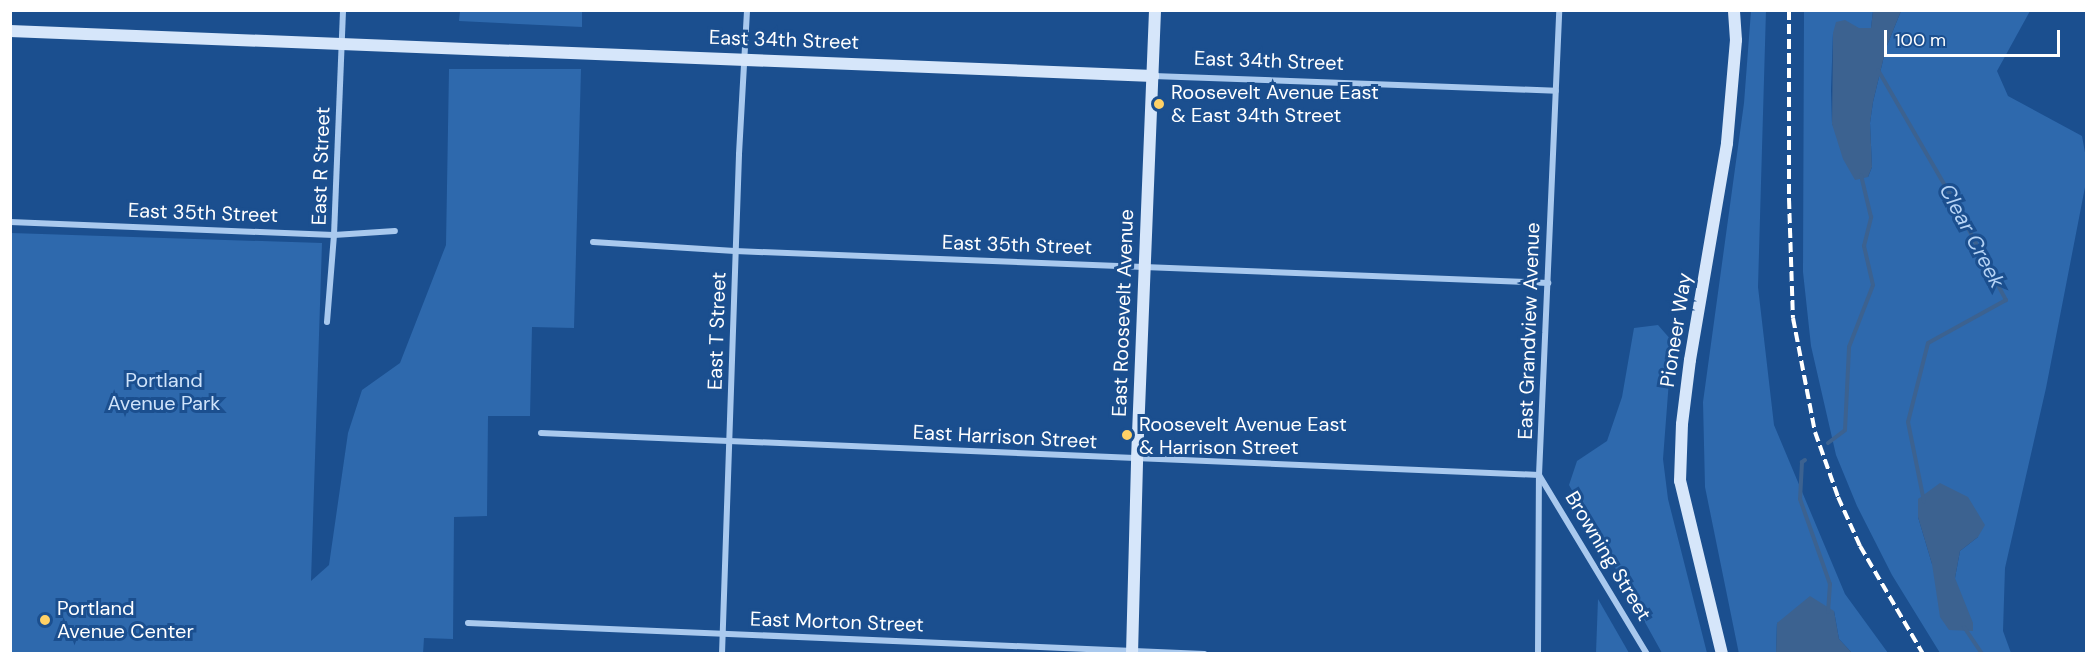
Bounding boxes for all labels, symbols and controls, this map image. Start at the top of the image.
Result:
scale bar [1887,18,2062,56]
street label: East 34th Street [709,25,859,55]
text: 100 m [1895,28,1946,52]
street label: East 34th Street [1194,46,1344,76]
place label: Roosevelt Avenue East & East 34th Street [1171,80,1379,127]
marker: Roosevelt Avenue East & East 34th Street [1152,97,1166,111]
street label: East R Street [307,106,335,226]
water label: Clear Creek [1934,180,2010,292]
street label: East 35th Street [127,198,279,228]
street label: East Roosevelt Avenue [1107,209,1139,417]
street label: East Grandview Avenue [1513,222,1545,440]
street label: East 35th Street [941,230,1093,260]
street label: Pioneer Way [1655,271,1697,389]
street label: East T Street [703,272,731,390]
park label: Portland Avenue Park [108,368,220,415]
place label: Roosevelt Avenue East & Harrison Street [1139,412,1347,459]
street label: East Harrison Street [912,420,1098,454]
marker: Roosevelt Avenue East & Harrison Street [1120,428,1134,442]
street label: Browning Street [1560,487,1656,625]
place label: Portland Avenue Center [57,596,194,643]
street label: East Morton Street [750,607,924,637]
marker: Portland Avenue Center [38,613,52,627]

